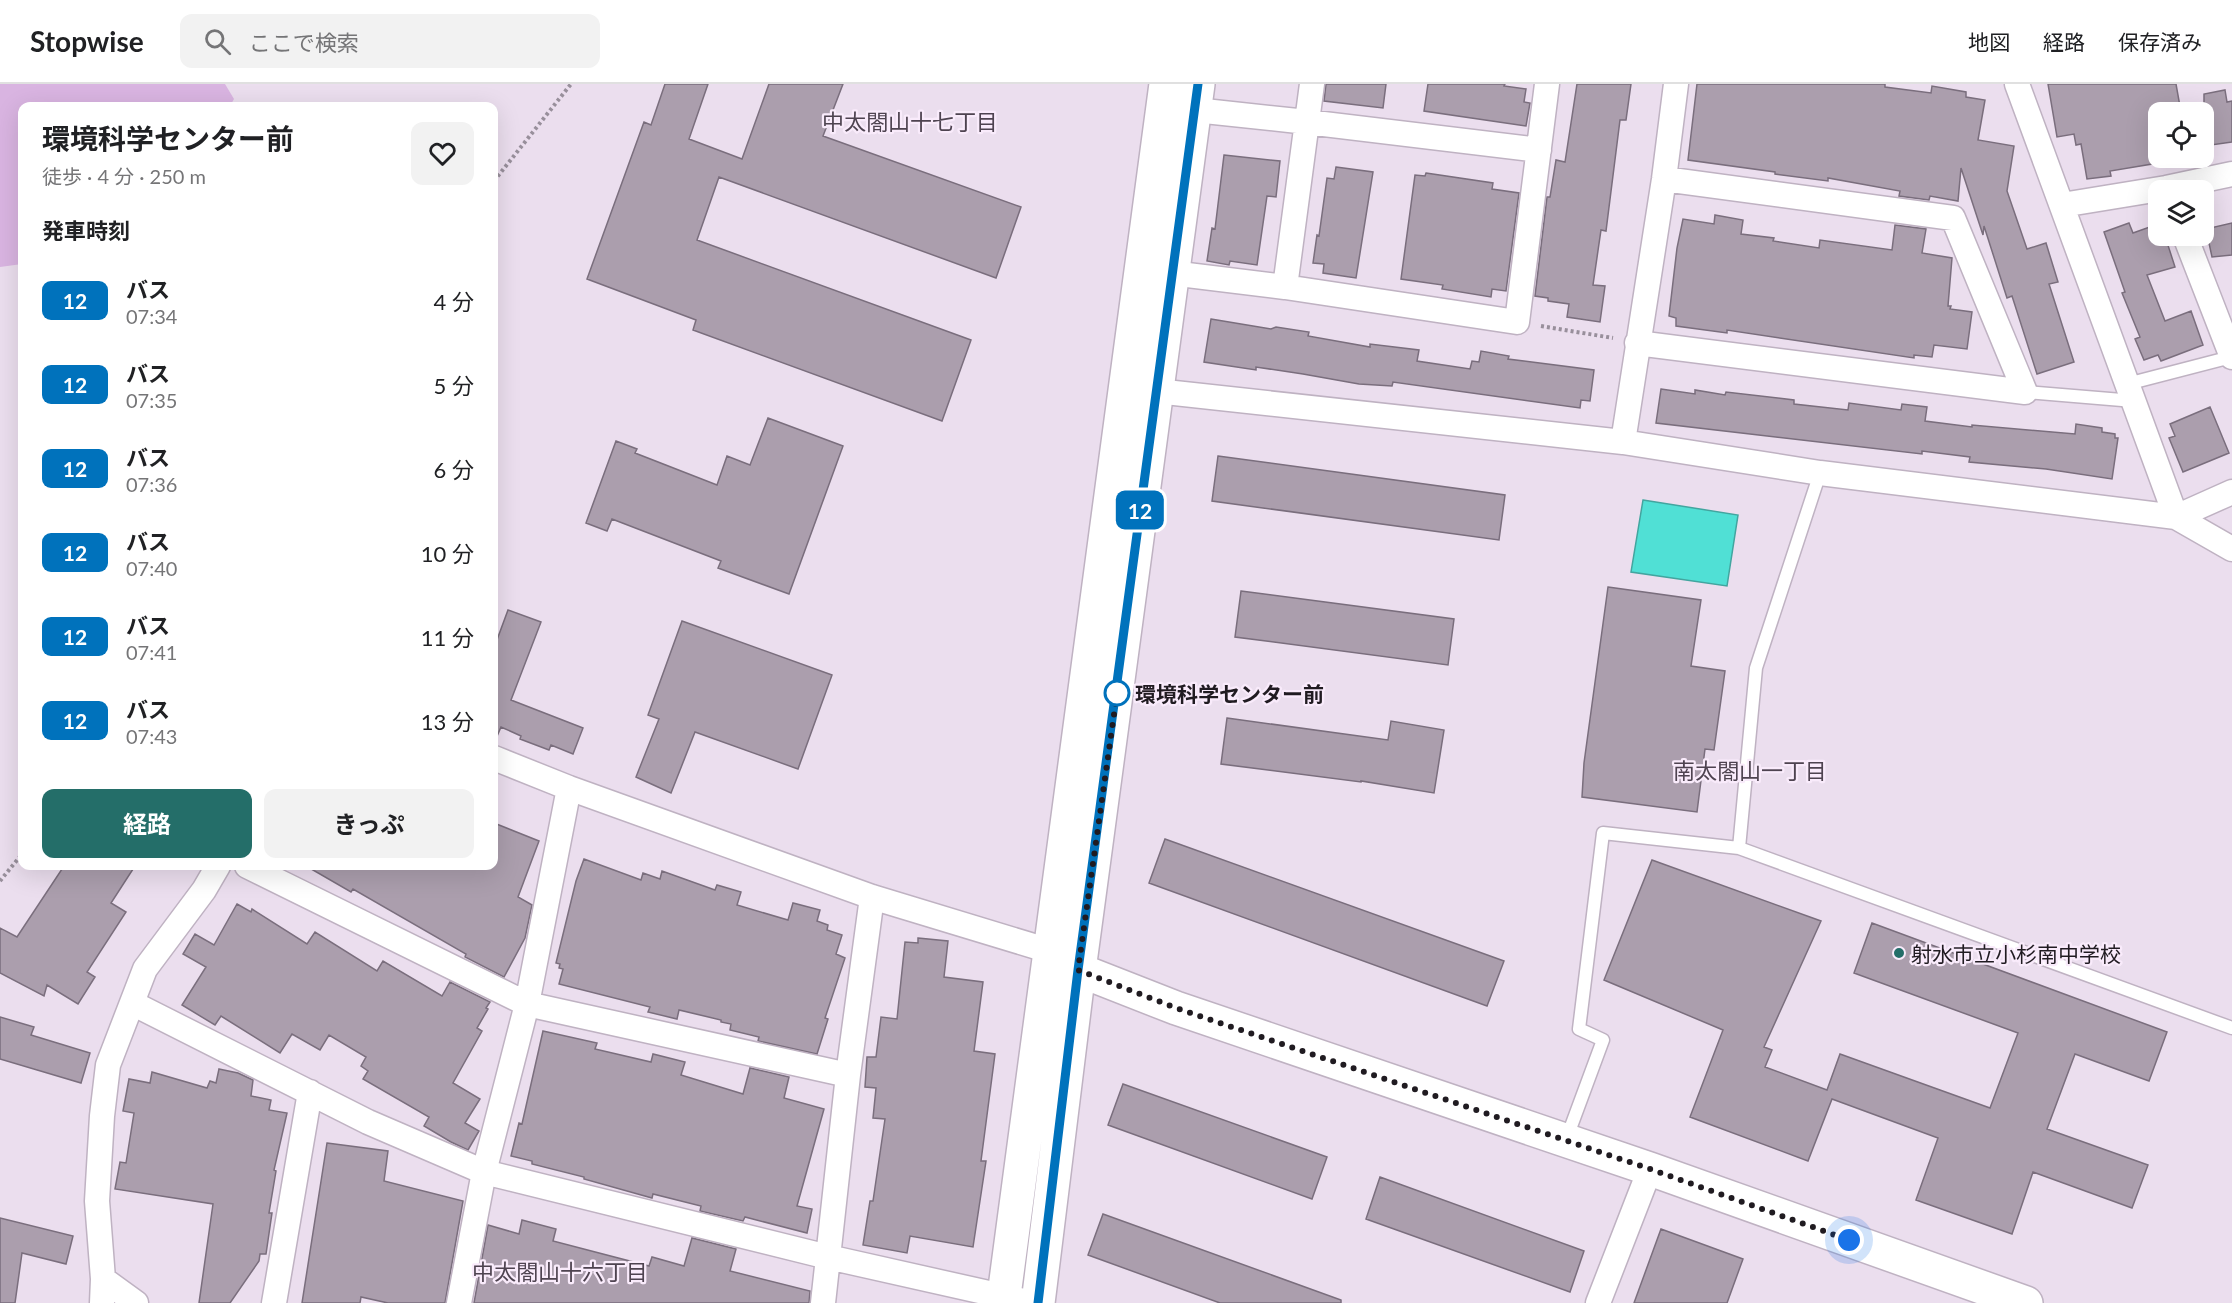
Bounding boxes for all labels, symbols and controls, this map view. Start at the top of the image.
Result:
search box [180,14,600,68]
text: Stopwise [30,24,144,58]
icon: search [201,25,234,58]
text: ここで検索 [249,29,359,56]
text: 地図 [1968,29,2010,54]
text: 経路 [2043,29,2085,54]
text: 保存済み [2118,29,2202,54]
map controls [2148,102,2214,246]
button: locate [2148,102,2214,168]
district label: 中太閤山十七丁目 [822,108,998,135]
text: 環境科学センター前 [42,121,294,155]
button: heart [411,122,474,185]
text: 徒歩 · 4 分 · 250 m [42,164,206,188]
button: layers [2148,180,2214,246]
text: 発車時刻 [42,217,130,244]
text: バス [126,276,170,303]
text: 12 [63,288,87,313]
text: 4 分 [434,288,474,315]
text: 07:34 [126,304,177,328]
text: バス [126,360,170,387]
text: 12 [63,372,87,397]
text: 5 分 [434,372,474,399]
text: 07:35 [126,388,177,412]
text: バス [126,444,170,471]
text: 12 [63,456,87,481]
text: 6 分 [434,456,474,483]
text: 07:36 [126,472,177,496]
line badge: 12 [1113,490,1167,530]
text: 12 [1128,498,1152,523]
text: バス [126,528,170,555]
text: 12 [63,540,87,565]
text: 10 分 [421,540,474,567]
text: 07:40 [126,556,177,580]
text: バス [126,612,170,639]
text: 12 [63,624,87,649]
text: 11 分 [421,624,474,651]
text: 07:41 [126,640,177,664]
marker: 環境科学センター前 [1104,680,1130,706]
place label: 環境科学センター前 [1135,681,1324,706]
text: バス [126,696,170,723]
text: 12 [63,708,87,733]
text: 13 分 [421,708,474,735]
text: 07:43 [126,724,177,748]
district label: 南太閤山一丁目 [1673,757,1827,784]
button: 経路 [42,789,252,858]
button: きっぷ [264,789,474,858]
place label: 射水市立小杉南中学校 [1911,941,2121,966]
marker: 射水市立小杉南中学校 [1892,946,1906,960]
your location [1834,1225,1864,1255]
district label: 中太閤山十六丁目 [472,1258,648,1285]

